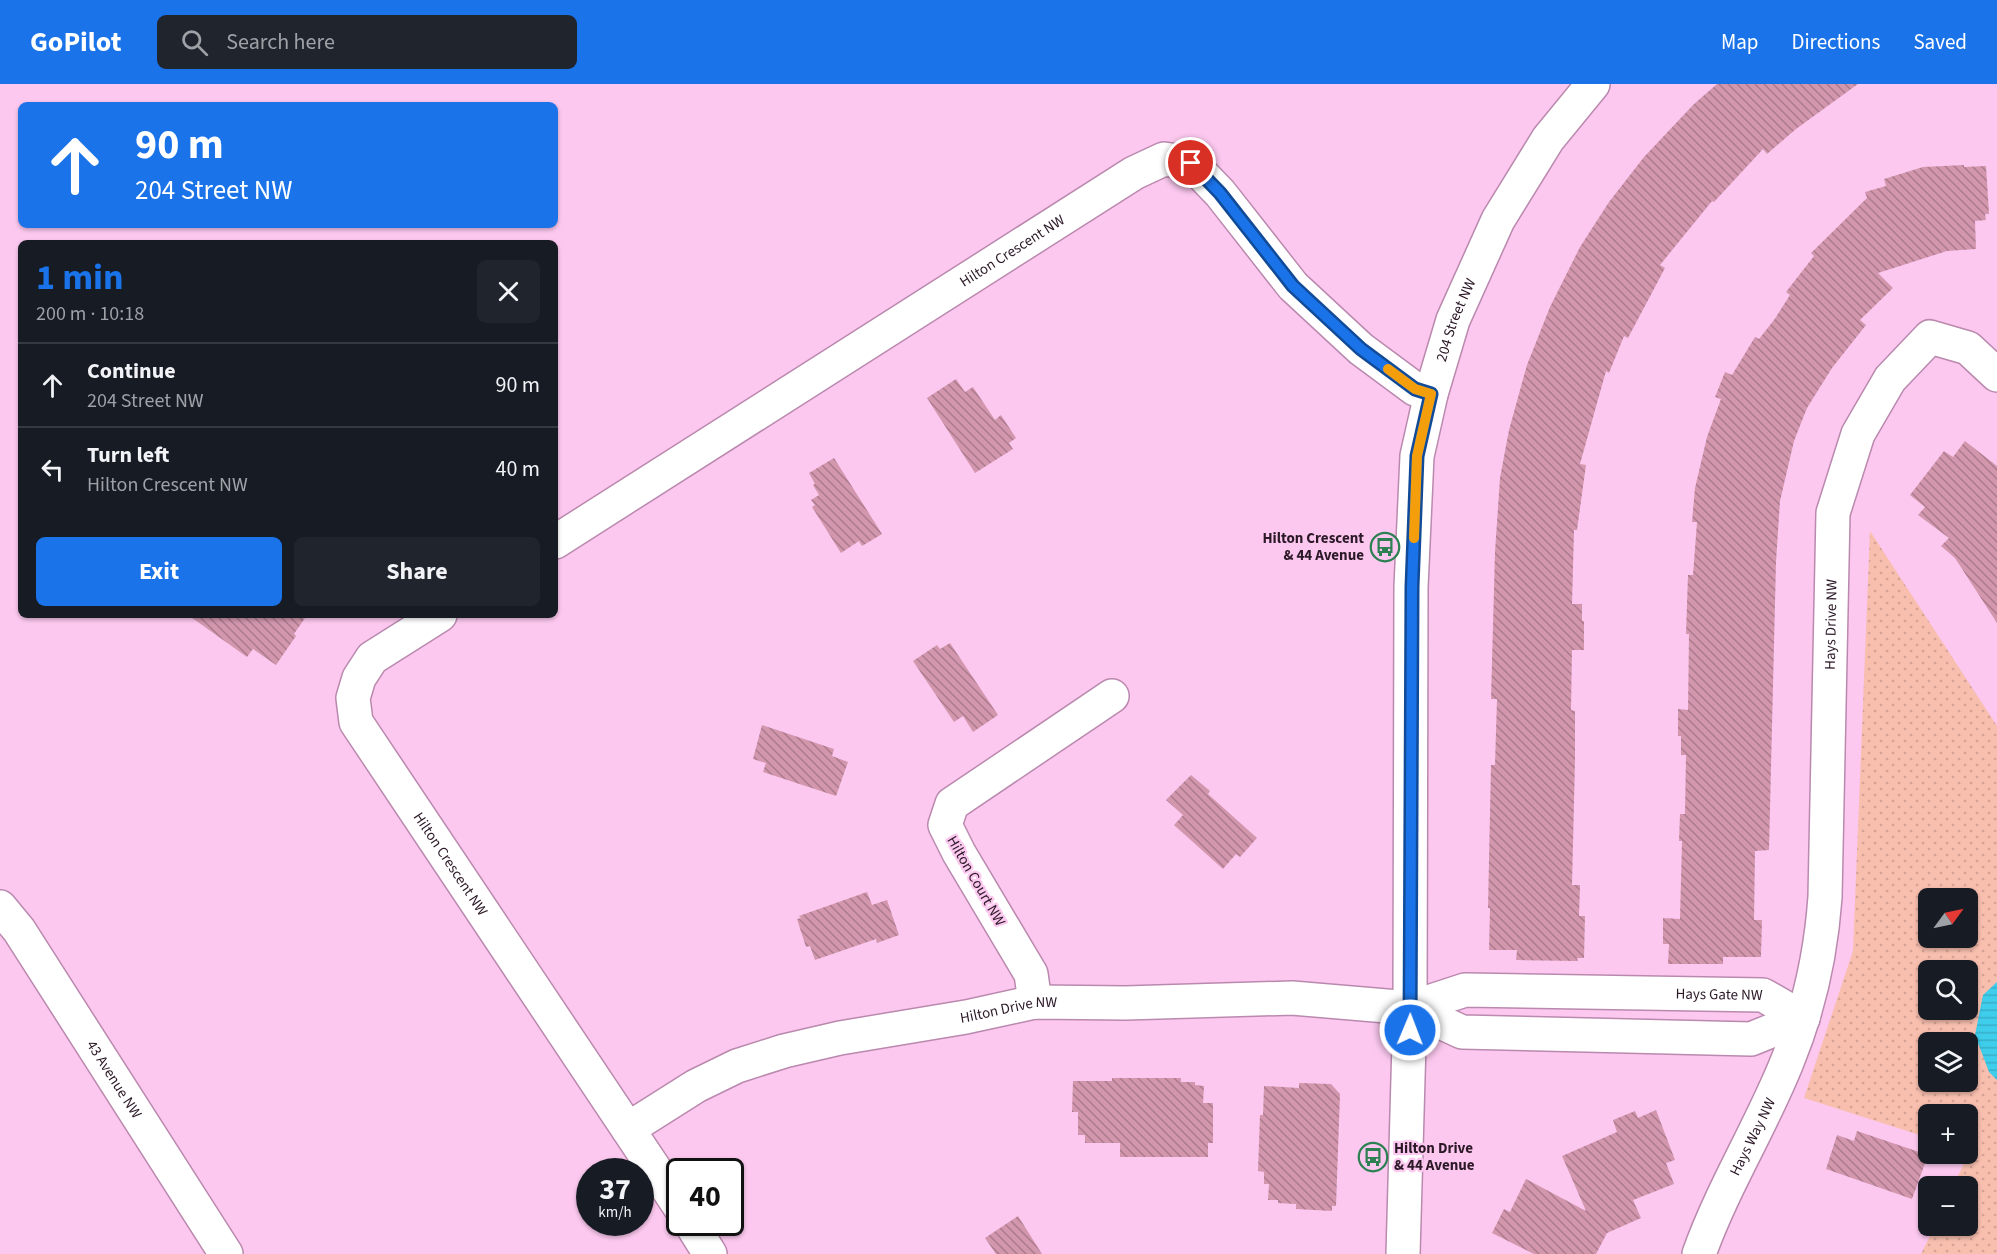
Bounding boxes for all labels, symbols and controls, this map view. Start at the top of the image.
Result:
search box [157,15,577,69]
text: GoPilot [30,22,121,62]
icon: search [178,26,211,59]
text: Search here [226,26,335,58]
text: Map [1721,27,1759,57]
text: Directions [1792,27,1880,57]
text: Saved [1913,27,1967,57]
text: 90 m [135,115,224,175]
icon: ahead [36,126,114,204]
pin [1165,137,1216,188]
icon: arrive [1174,146,1207,179]
text: 204 Street NW [135,171,292,210]
street label: Hilton Crescent NW [956,209,1069,292]
text: 1 min [36,252,124,303]
button: close [477,260,540,323]
street label: 204 Street NW [1431,275,1481,364]
text: 200 m · 10:18 [36,300,144,328]
text: Continue [87,355,176,387]
icon: ahead [36,369,69,402]
text: 90 m [495,369,540,401]
text: 204 Street NW [87,387,204,415]
text: Turn left [87,439,169,471]
icon: left [36,453,69,486]
text: 40 m [495,453,540,485]
text: Hilton Crescent NW [87,471,248,499]
place label: Hilton Crescent & 44 Avenue [1262,528,1364,566]
bus stop icon: Hilton Crescent & 44 Avenue [1369,531,1401,563]
button: Exit [36,537,282,606]
button: Share [294,537,540,606]
street label: Hays Drive NW [1819,579,1842,670]
street label: Hilton Crescent NW [409,808,493,920]
street label: Hilton Court NW [942,832,1010,930]
north arrow [1918,888,1978,948]
map controls [1918,888,1978,1236]
button: search [1918,960,1978,1020]
street label: Hays Gate NW [1675,983,1763,1005]
street label: Hilton Drive NW [958,992,1057,1028]
position arrow [1378,998,1442,1062]
button: layers [1918,1032,1978,1092]
street label: 43 Avenue NW [82,1036,147,1123]
street label: Hays Way NW [1724,1094,1781,1179]
button: + [1918,1104,1978,1164]
place label: Hilton Drive & 44 Avenue [1394,1138,1475,1176]
bus stop icon: Hilton Drive & 44 Avenue [1357,1141,1389,1173]
speed limit sign: 40 [666,1158,744,1236]
text: 37 [599,1168,631,1211]
button: − [1918,1176,1978,1236]
text: km/h [598,1202,632,1223]

